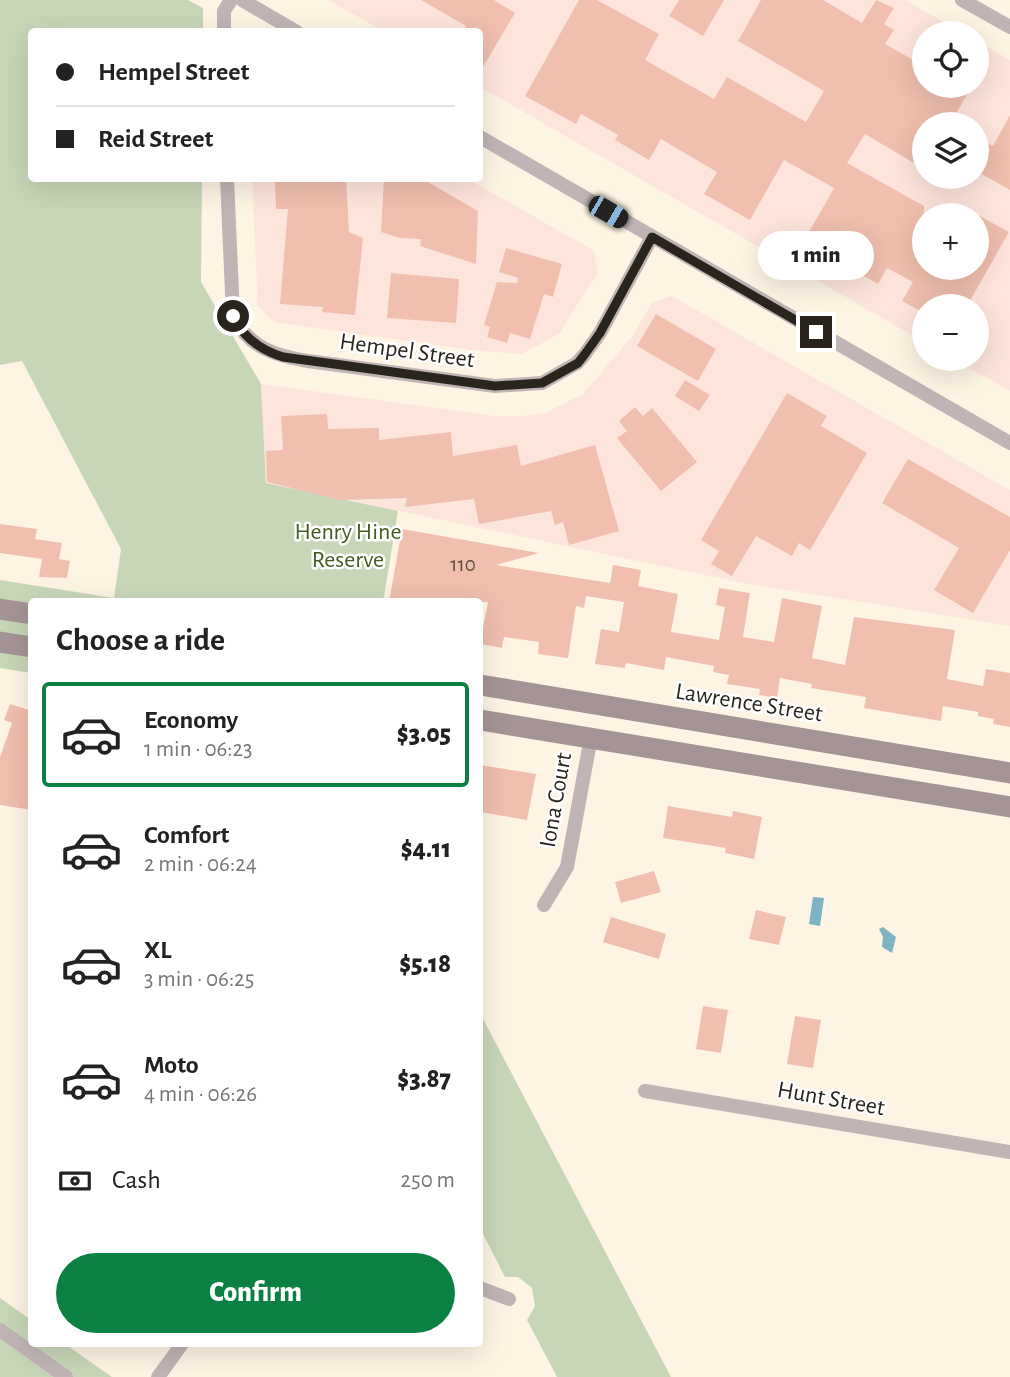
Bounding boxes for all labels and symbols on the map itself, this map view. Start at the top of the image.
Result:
car [585,192,632,232]
callout: 1 min [758,230,874,280]
route start [217,300,249,332]
route end [800,316,832,348]
street label: Hempel Street [338,330,476,372]
park label: Henry Hine Reserve [294,520,402,572]
house number: 110 [450,554,476,575]
street label: Lawrence Street [674,680,825,727]
street label: Iona Court [536,750,576,849]
street label: Hunt Street [775,1078,887,1120]

